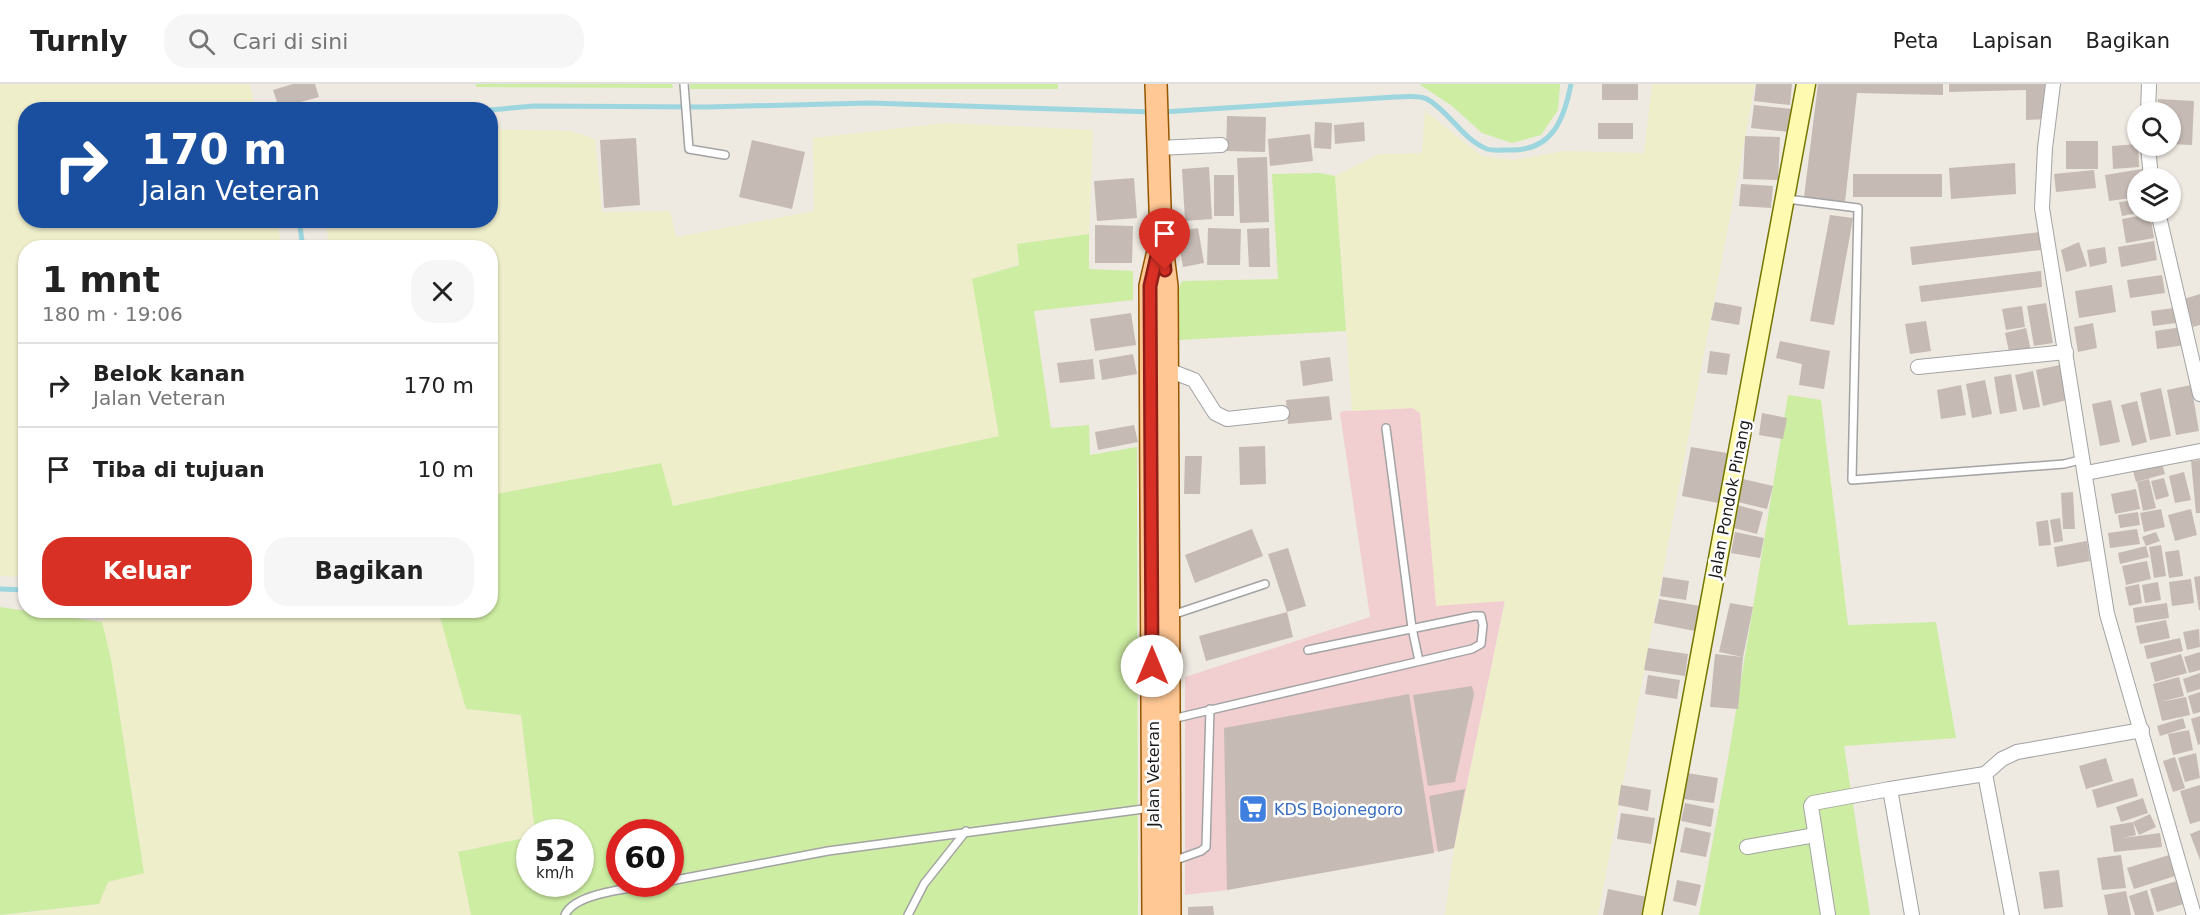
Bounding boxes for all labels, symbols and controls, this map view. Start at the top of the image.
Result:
search box [164,14,584,68]
text: Turnly [30,25,128,58]
icon: search [185,25,218,58]
text: Cari di sini [233,29,348,54]
text: Peta [1893,29,1939,53]
text: Lapisan [1972,29,2053,53]
text: Bagikan [2086,29,2170,53]
map controls [2127,102,2181,222]
button: search [2127,102,2181,156]
text: 170 m [141,125,287,174]
icon: right [42,126,120,204]
button: layers [2127,168,2181,222]
text: Jalan Veteran [141,175,320,206]
pin [1139,208,1190,270]
icon: arrive [1148,217,1181,250]
text: 1 mnt [42,259,160,300]
button: close [411,260,474,323]
text: 180 m · 19:06 [42,302,183,326]
text: Belok kanan [93,361,245,386]
icon: right [42,369,75,402]
text: 170 m [404,373,474,398]
text: Jalan Veteran [93,386,226,410]
street label: Jalan Pondok Pinang [1705,418,1754,581]
icon: arrive [42,453,75,486]
text: Tiba di tujuan [93,457,265,482]
text: 10 m [418,457,474,482]
button: Keluar [42,537,252,606]
button: Bagikan [264,537,474,606]
position arrow [1120,634,1184,698]
street label: Jalan Veteran [1144,721,1163,828]
supermarket icon: KDS Bojonegoro [1237,793,1269,825]
place label: KDS Bojonegoro [1274,800,1403,819]
speed limit sign: 60 [606,819,684,897]
text: 52 [534,833,576,868]
text: km/h [536,864,574,882]

